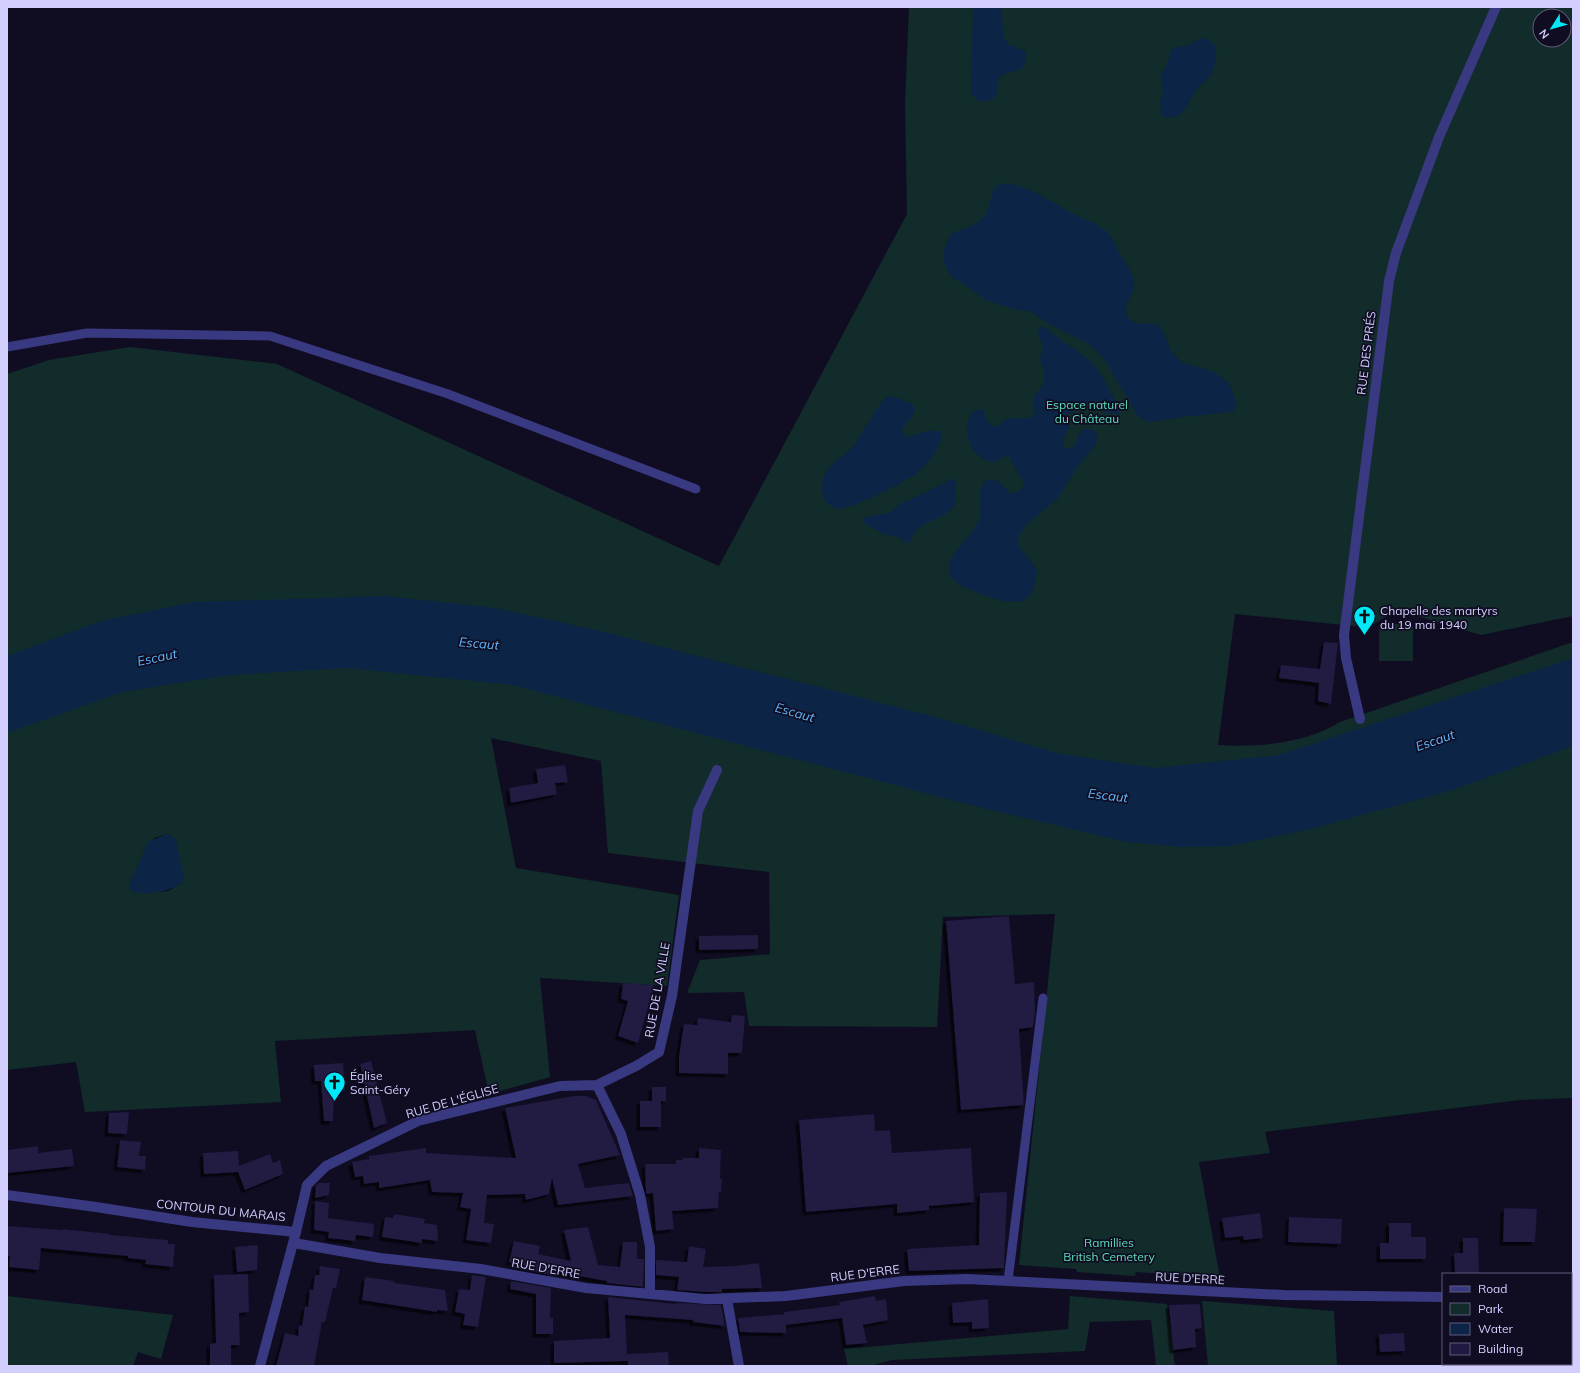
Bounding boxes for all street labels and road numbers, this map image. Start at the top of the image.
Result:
street label: RUE DES PRÉS [1353,310,1379,396]
street label: RUE DE LA VILLE [641,941,673,1039]
street label: RUE DE L'ÉGLISE [404,1081,500,1121]
street label: CONTOUR DU MARAIS [156,1196,286,1224]
street label: RUE D'ERRE [510,1255,582,1281]
street label: RUE D'ERRE [830,1261,900,1285]
street label: RUE D'ERRE [1155,1269,1225,1287]

